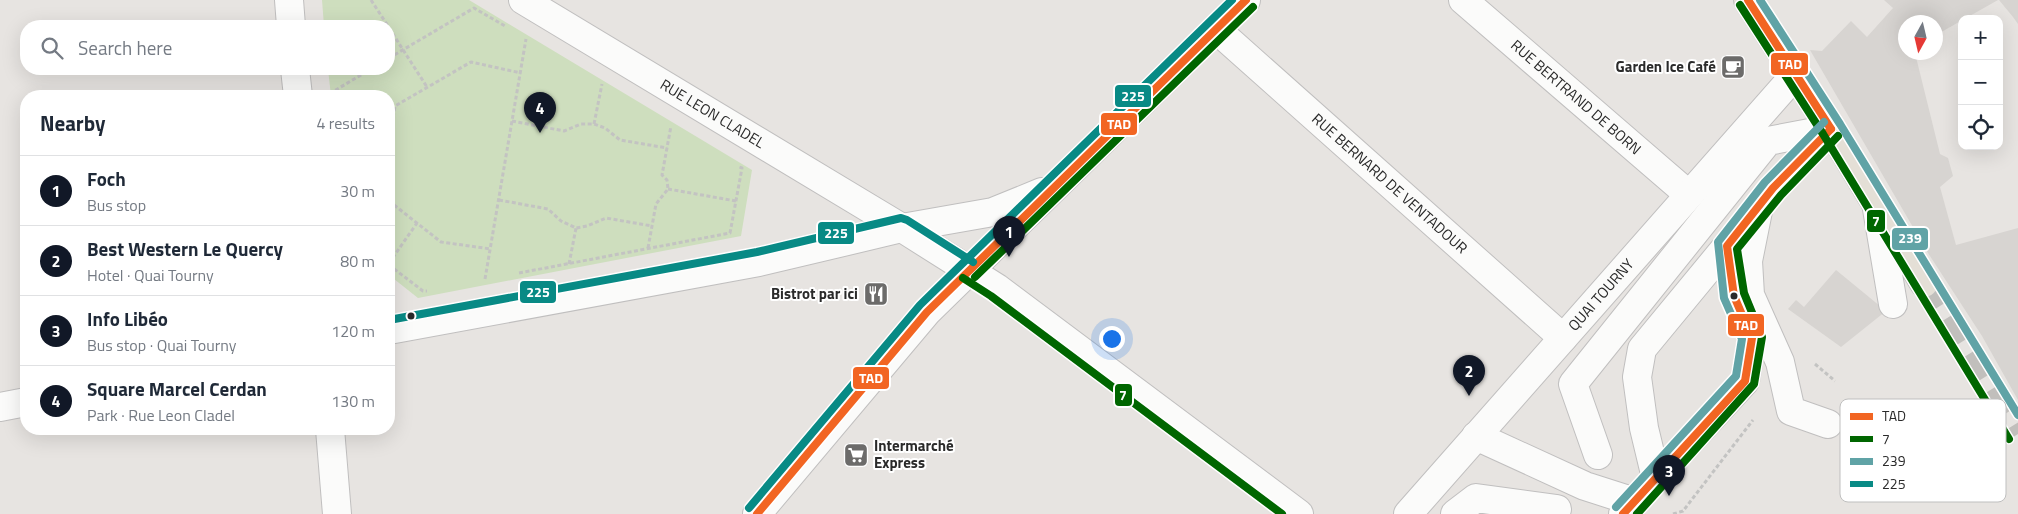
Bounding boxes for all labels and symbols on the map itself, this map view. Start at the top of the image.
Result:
north arrow [1898,15,1943,60]
street label: RUE BERTRAND DE BORN [1506,34,1647,160]
line badge: TAD [1770,52,1809,76]
text: TAD [1778,53,1802,74]
cafe icon: Garden Ice Café [1720,54,1746,80]
place label: Garden Ice Café [1616,55,1716,78]
street label: RUE LEON CLADEL [656,73,769,154]
line badge: 225 [1114,84,1152,108]
text: 225 [1121,85,1145,106]
pin: 4 [524,92,556,133]
street label: RUE BERNARD DE VENTADOUR [1307,108,1473,259]
line badge: TAD [1100,112,1138,136]
text: TAD [1107,113,1131,134]
line badge: 7 [1866,209,1886,233]
text: 7 [1872,210,1880,231]
pin: 1 [993,216,1025,257]
line badge: 225 [817,221,855,245]
text: 225 [824,222,848,243]
line badge: 239 [1891,227,1929,251]
text: 239 [1898,227,1922,248]
street label: QUAI TOURNY [1562,253,1639,336]
line badge: 225 [519,280,557,304]
text: 225 [526,281,550,302]
restaurant icon: Bistrot par ici [863,281,889,307]
place label: Bistrot par ici [771,282,858,305]
unlabelled marker [1729,291,1739,301]
unlabelled marker [406,311,416,321]
line badge: TAD [1727,313,1765,337]
text: TAD [1734,314,1758,335]
your location [1099,326,1125,352]
pin: 2 [1453,355,1485,396]
line badge: TAD [852,366,890,390]
text: TAD [859,367,883,388]
line badge: 7 [1114,383,1133,407]
text: 7 [1119,384,1127,405]
legend [1840,399,2006,502]
text: TAD [1882,405,1906,426]
text: 7 [1882,428,1890,449]
place label: Intermarché Express [874,434,954,474]
supermarket icon: Intermarché Express [843,442,869,468]
text: 239 [1882,450,1906,471]
pin: 3 [1653,455,1685,496]
text: 225 [1882,473,1906,494]

